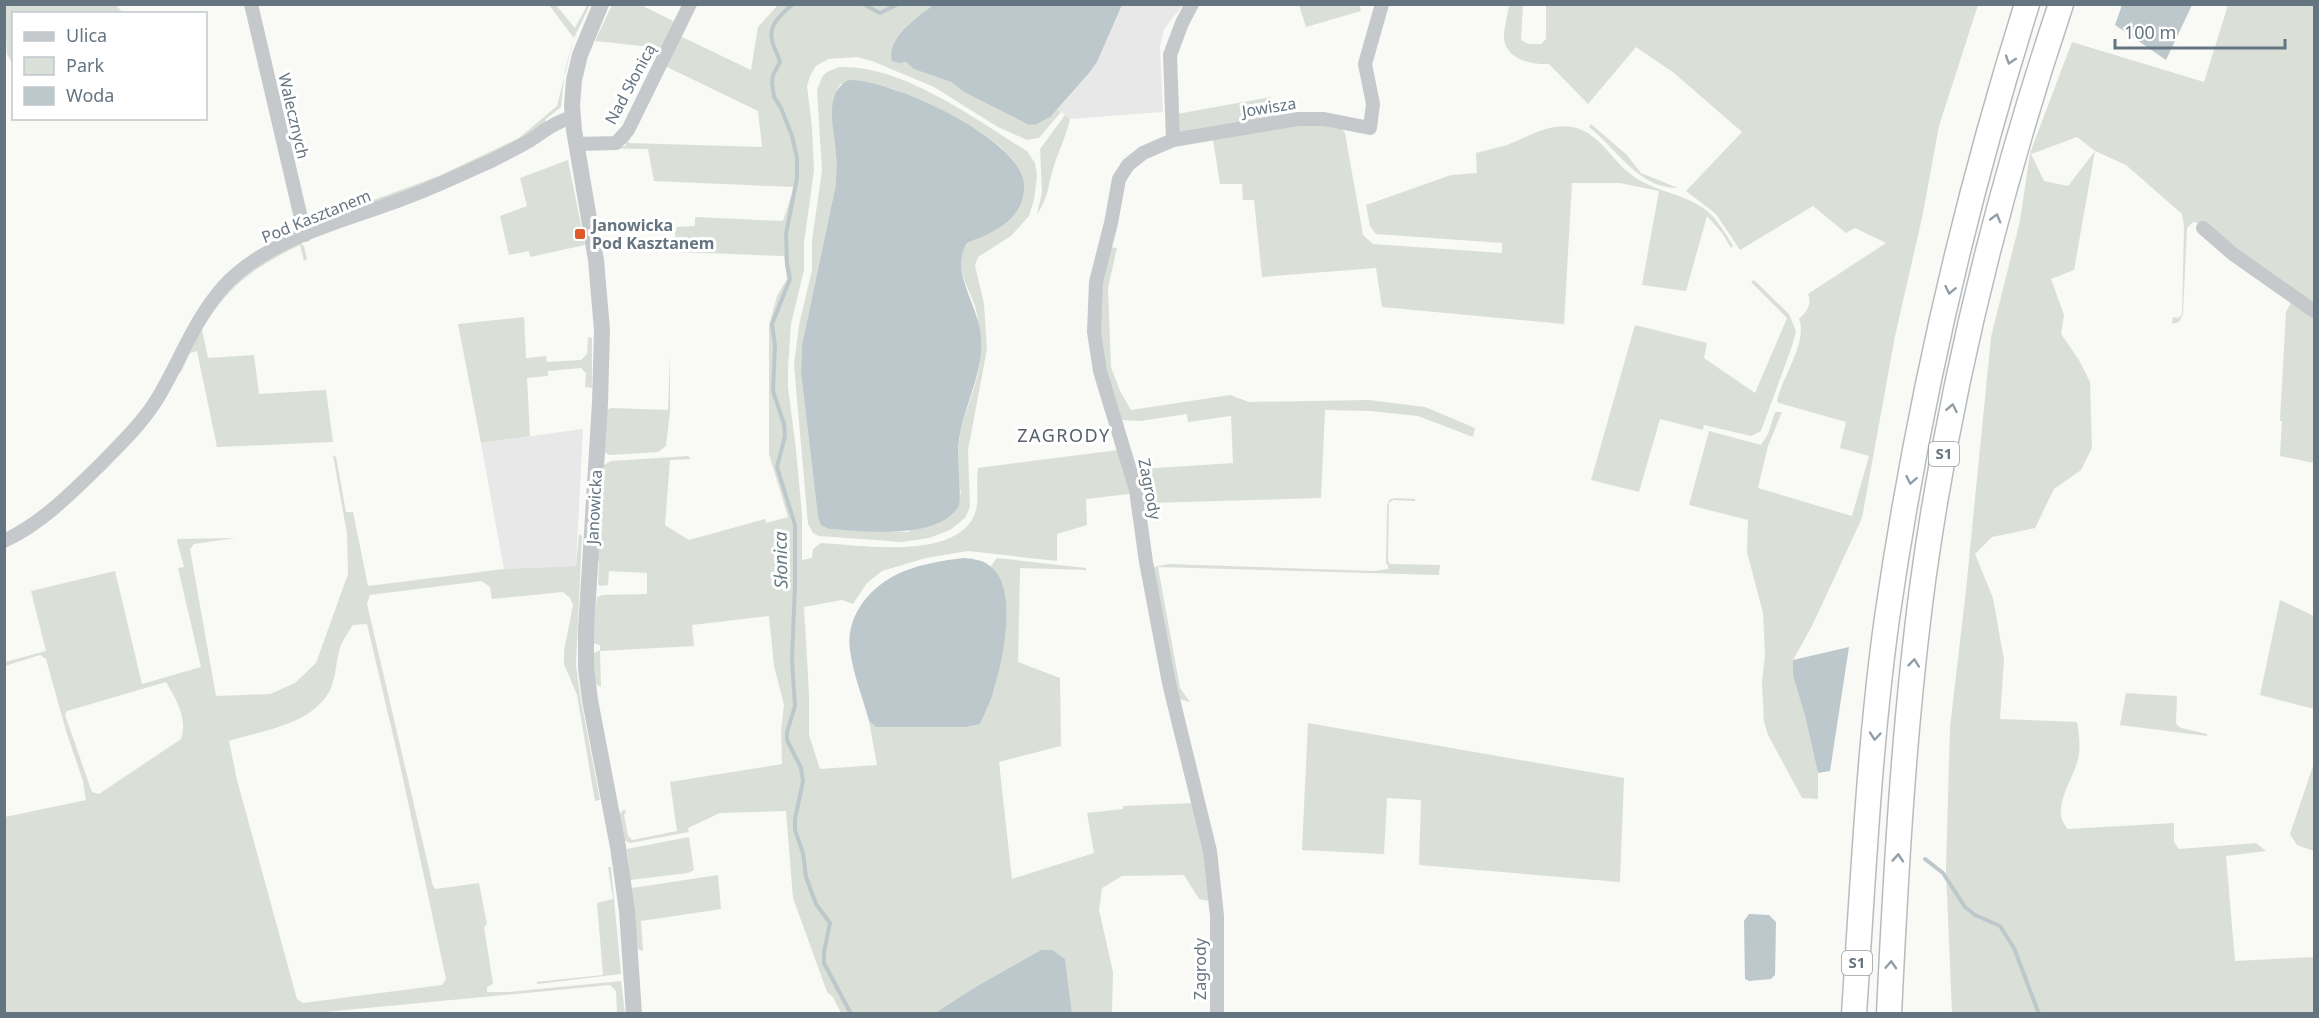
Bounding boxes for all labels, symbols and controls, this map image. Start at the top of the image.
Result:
legend [12,12,207,120]
scale bar [2115,12,2284,50]
text: 100 m [2124,20,2176,44]
text: Ulica [66,23,107,47]
street label: Nad Słonicą [600,40,660,128]
text: Park [66,53,104,77]
one-way arrow [2005,54,2017,65]
street label: Walecznych [273,71,315,161]
text: Woda [66,83,114,107]
street label: Jowisza [1238,92,1298,122]
street label: Pod Kasztanem [258,184,374,248]
one-way arrow [1989,213,2002,223]
place label: Janowicka Pod Kasztanem [590,214,714,254]
marker: Janowicka Pod Kasztanem [573,227,587,241]
one-way arrow [1944,284,1957,294]
one-way arrow [1945,404,1958,414]
district label: ZAGRODY [1017,423,1111,447]
road number: S1 [1929,442,1959,466]
street label: Zagrody [1133,457,1167,522]
street label: Janowicka [581,469,607,547]
one-way arrow [1905,475,1918,485]
water label: Słonica [768,531,792,589]
one-way arrow [1907,659,1920,668]
one-way arrow [1869,731,1882,740]
one-way arrow [1891,853,1904,862]
street label: Zagrody [1189,937,1211,1000]
road number: S1 [1842,951,1872,975]
one-way arrow [1885,960,1898,969]

